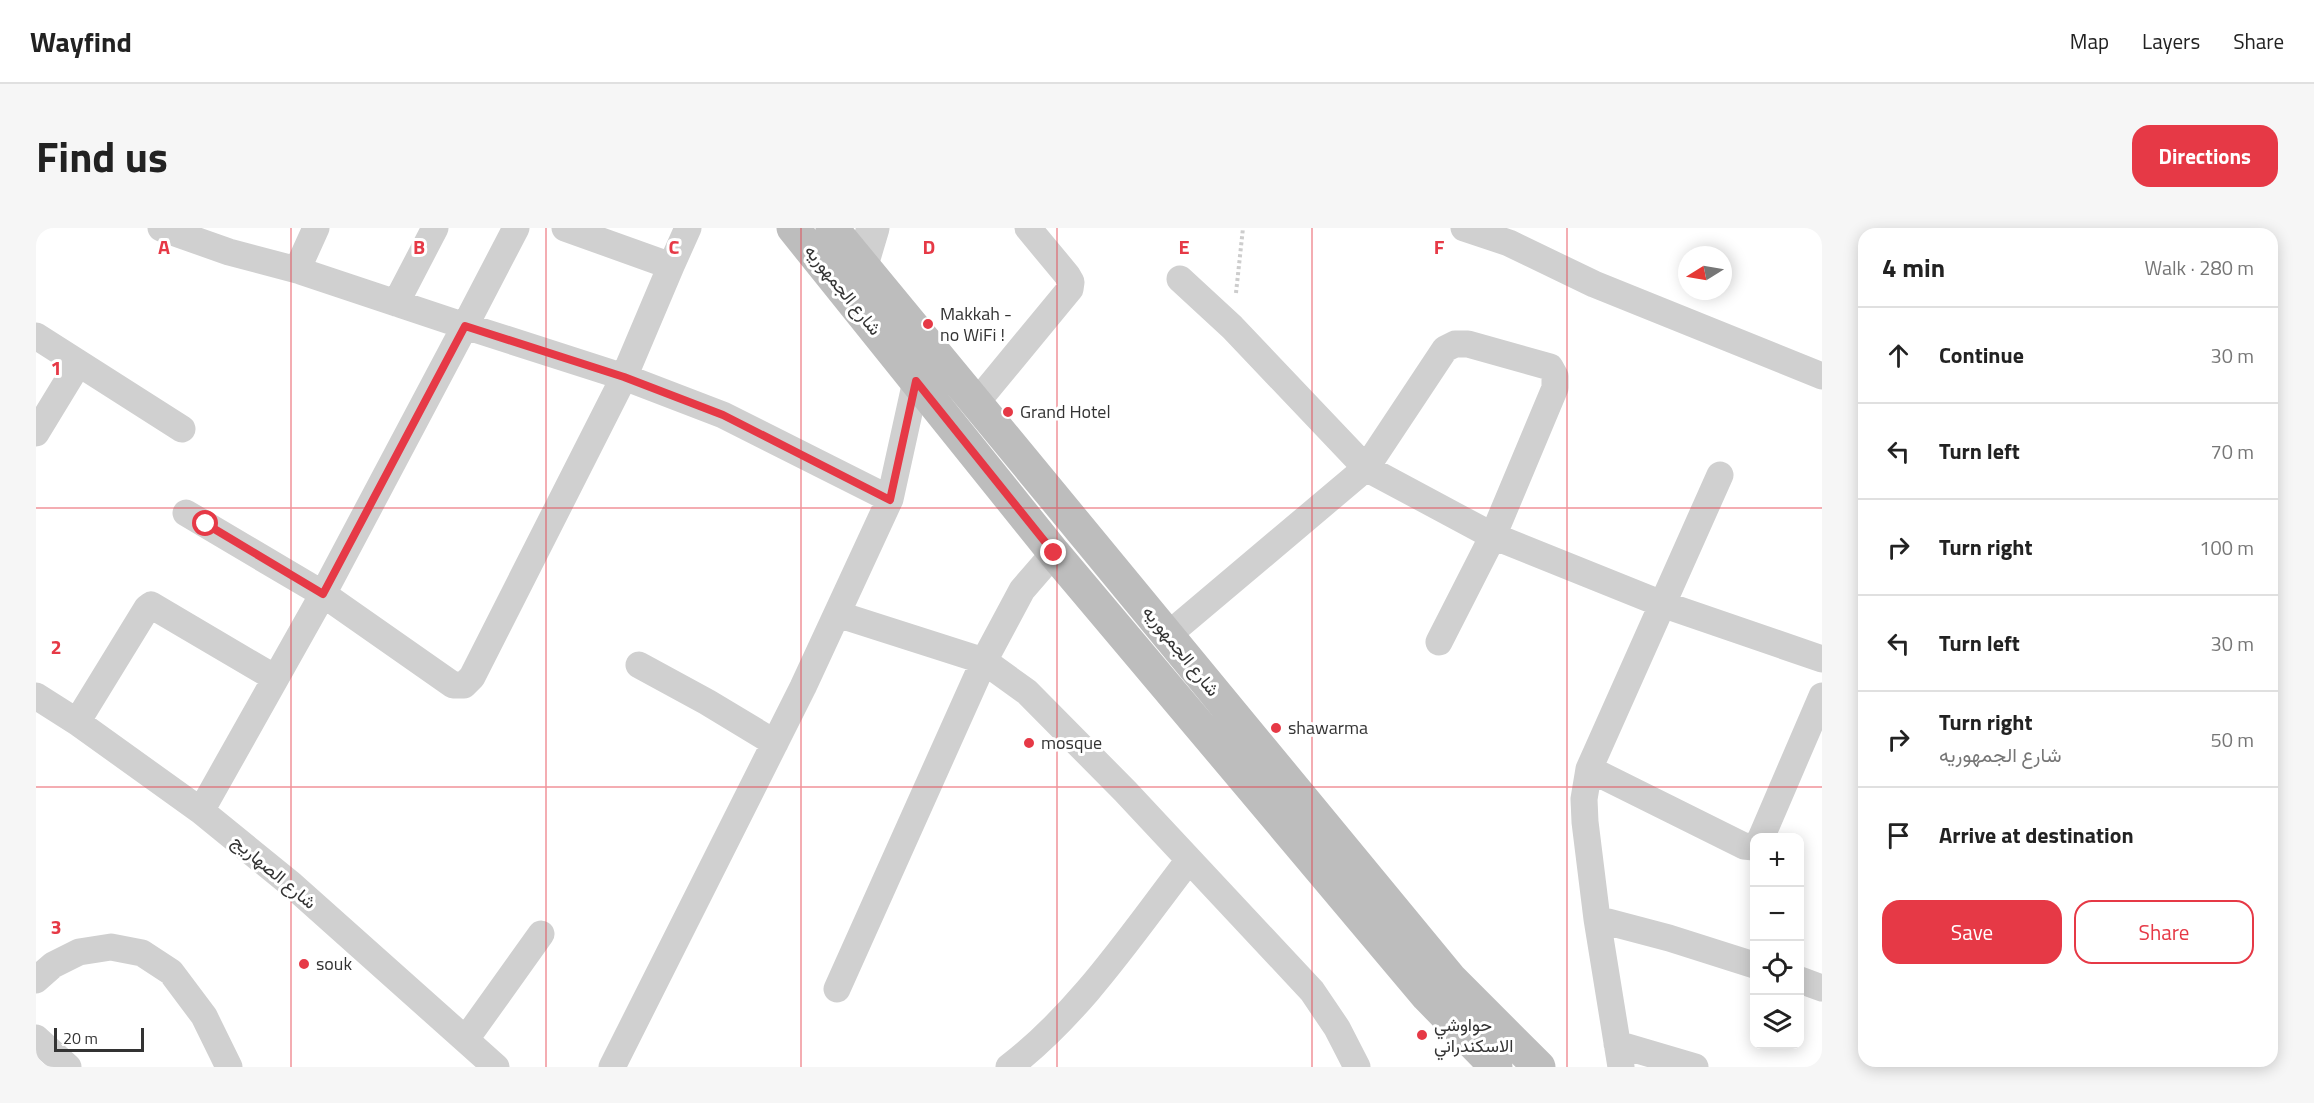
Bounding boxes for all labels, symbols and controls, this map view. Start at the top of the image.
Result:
text: Wayfind [30,20,132,63]
text: Map [2070,25,2109,57]
text: Layers [2142,25,2200,57]
text: Share [2233,25,2284,57]
text: Find us [36,124,168,188]
button: Directions [2132,125,2278,187]
text: A [158,231,170,262]
text: B [413,231,425,262]
text: C [669,231,680,262]
text: D [923,231,935,262]
text: E [1178,231,1190,262]
text: F [1434,231,1445,262]
street label: شارع الجمهوريه [798,238,889,341]
north arrow [1678,246,1732,300]
text: 4 min [1882,248,1945,287]
text: Walk · 280 m [2145,252,2254,283]
place label: Makkah - no WiFi ! [940,300,1012,348]
marker: Makkah - no WiFi ! [921,317,935,331]
text: Continue [1939,338,2024,372]
icon: ahead [1882,339,1915,372]
text: 30 m [2210,340,2254,371]
text: 1 [50,352,62,383]
place label: Grand Hotel [1020,398,1111,425]
marker: Grand Hotel [1001,405,1015,419]
text: Turn left [1939,434,2020,468]
icon: left [1882,435,1915,468]
text: 70 m [2210,436,2254,467]
route start [192,510,218,536]
text: Turn right [1939,530,2033,564]
icon: right [1882,531,1915,564]
text: 100 m [2199,532,2254,563]
route end [1040,539,1066,565]
street label: شارع الجمهوريه [1136,599,1227,702]
text: Turn left [1939,626,2020,660]
icon: left [1882,627,1915,660]
text: 30 m [2210,628,2254,659]
text: 2 [50,631,62,662]
text: Turn right [1939,705,2033,739]
place label: shawarma [1288,714,1368,741]
marker: shawarma [1269,721,1283,735]
icon: right [1882,723,1915,756]
text: 50 m [2210,724,2254,755]
place label: mosque [1041,729,1102,756]
marker: mosque [1022,736,1036,750]
text: شارع الجمهوريه [1939,739,2061,770]
text: Arrive at destination [1939,818,2134,852]
icon: arrive [1882,819,1915,852]
street label: شارع الصهاريج [226,828,323,915]
map controls [1750,833,1804,1049]
button: + [1750,833,1804,887]
button: − [1750,887,1804,941]
button: Save [1882,900,2062,964]
button: Share [2074,900,2254,964]
text: 3 [50,911,62,942]
button: locate [1750,941,1804,995]
place label: souk [316,950,352,977]
marker: souk [297,957,311,971]
button: layers [1750,995,1804,1049]
place label: حواوشي الاسكندراني [1434,1011,1513,1061]
scale bar [54,1025,144,1052]
text: 20 m [63,1026,98,1050]
marker: حواوشي الاسكندراني [1415,1028,1429,1042]

